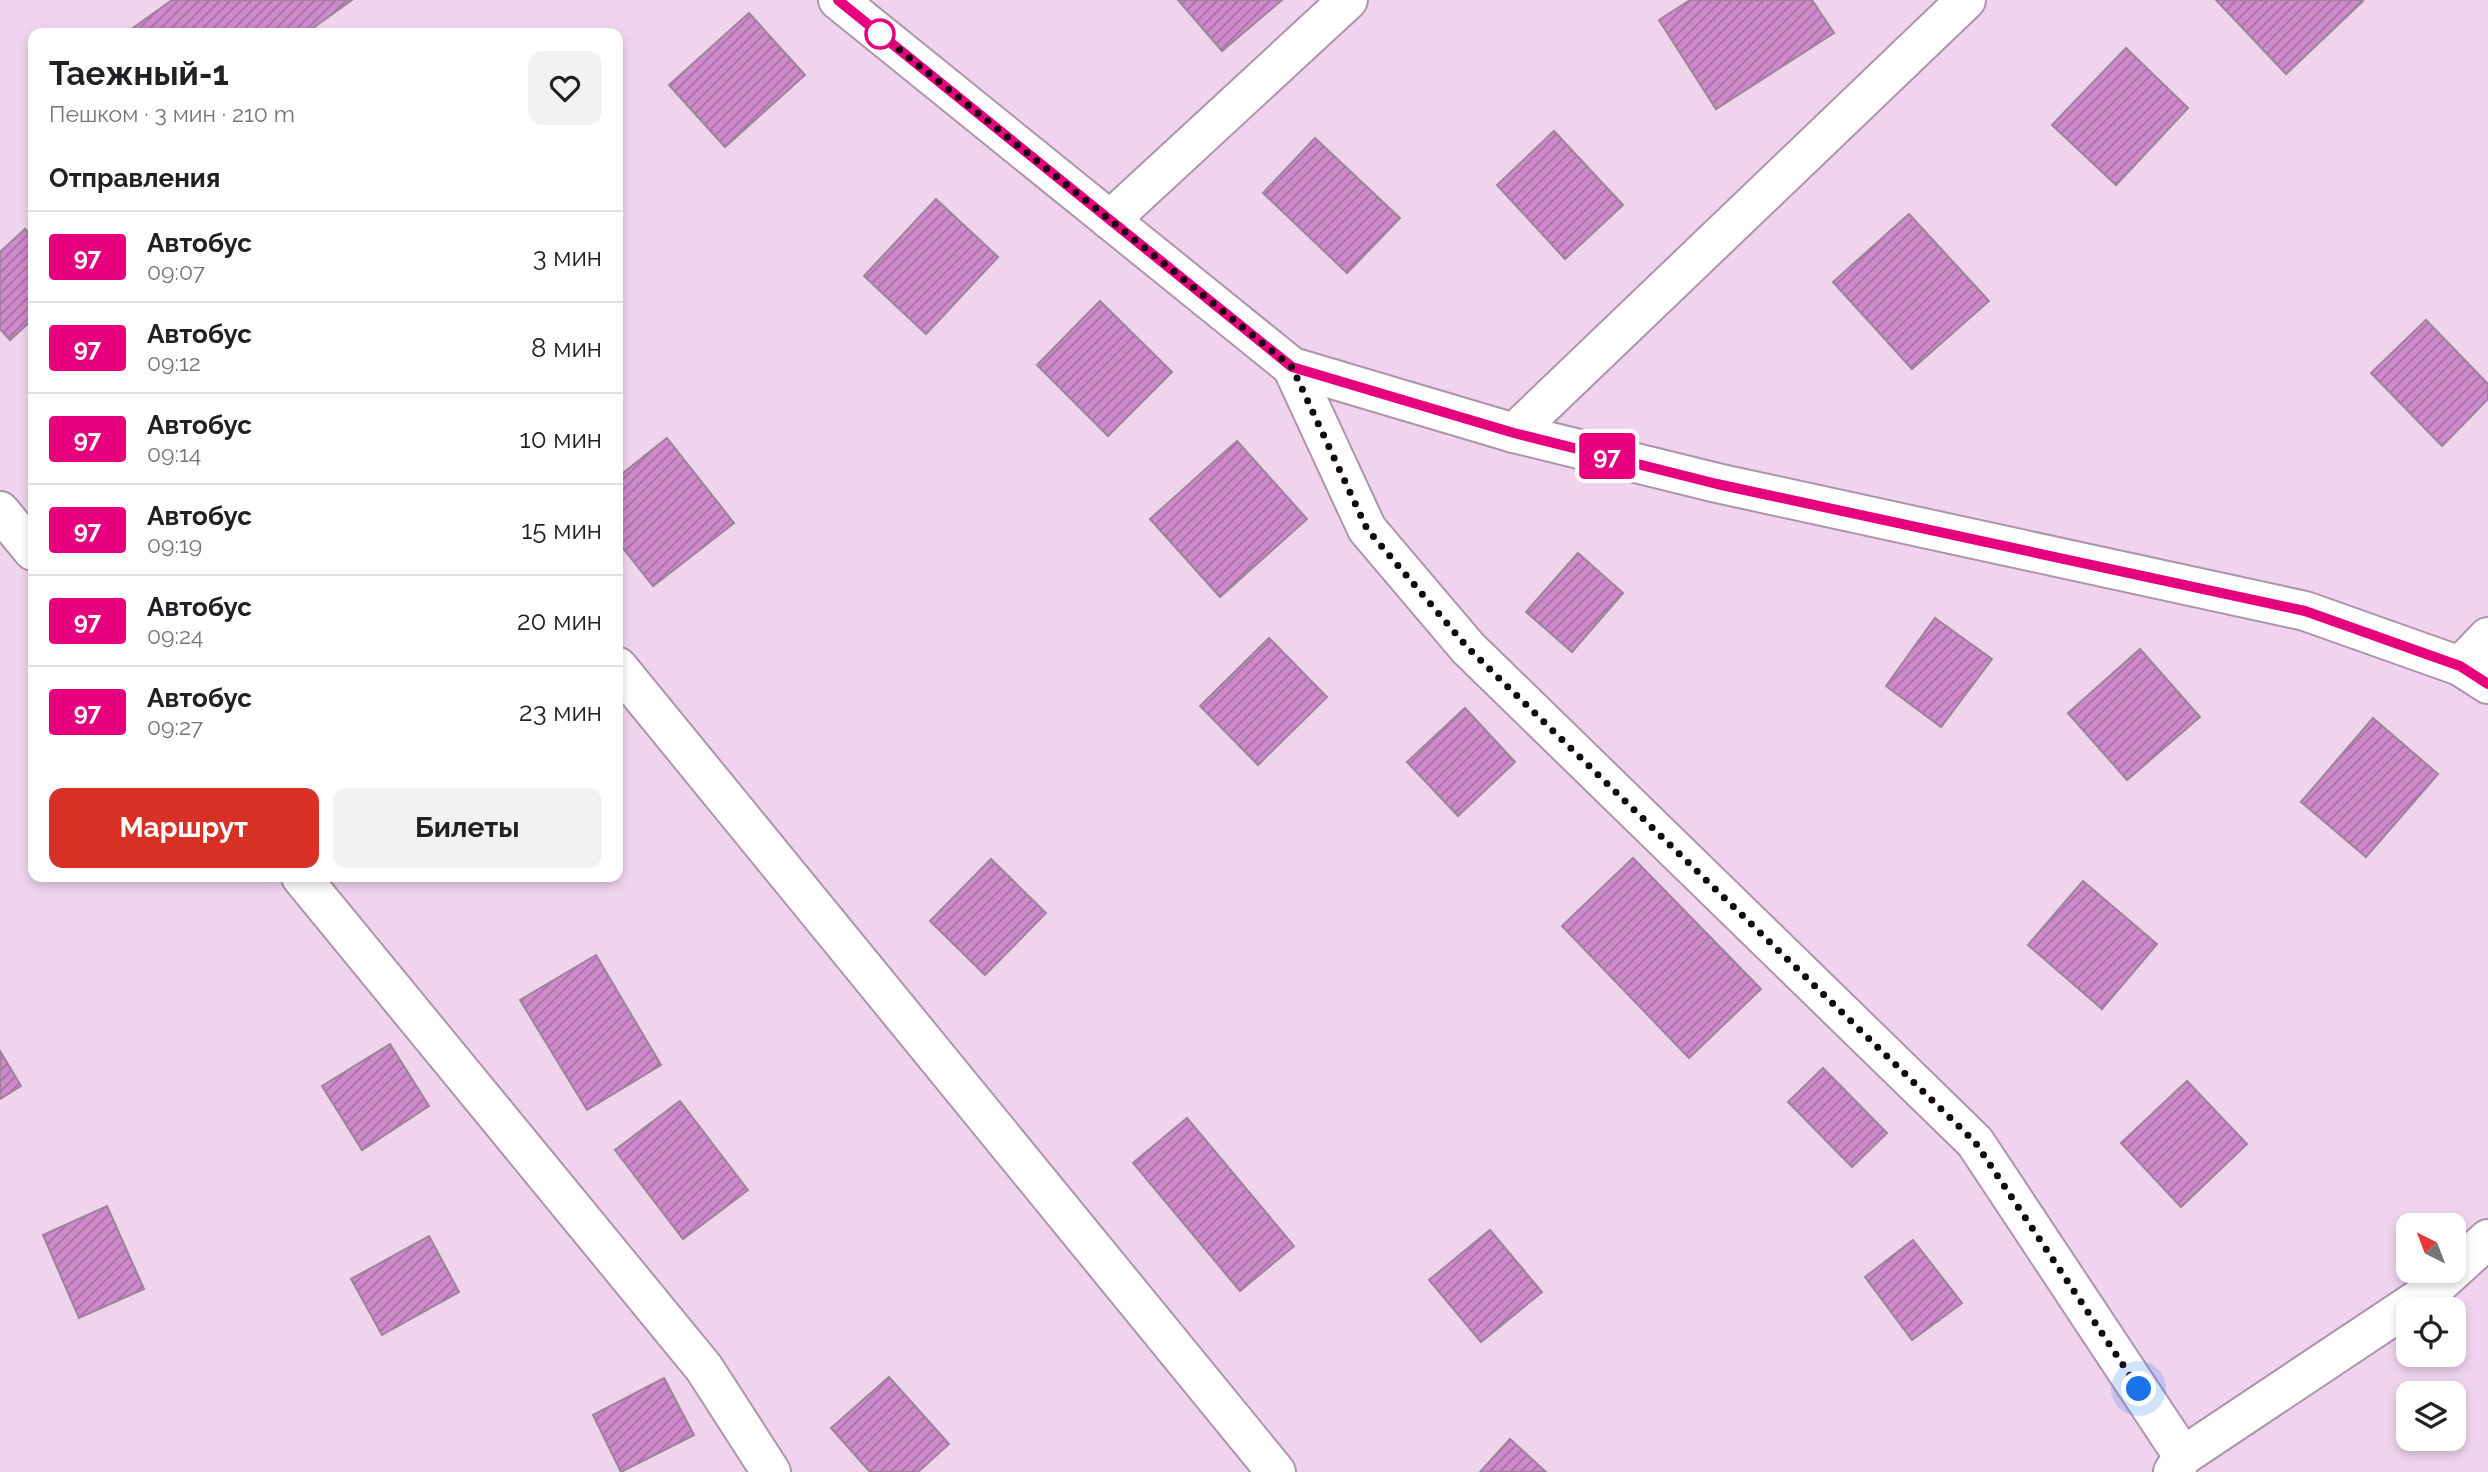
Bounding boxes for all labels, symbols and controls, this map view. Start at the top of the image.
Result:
unlabelled marker [865,19,895,49]
button: heart [528,51,602,125]
text: Таежный-1 [49,54,229,93]
text: Пешком · 3 мин · 210 m [49,100,295,127]
text: Отправления [49,163,220,193]
text: Автобус [147,228,252,258]
text: 97 [74,242,101,271]
text: 3 мин [533,242,602,272]
text: 09:07 [147,258,205,285]
text: Автобус [147,319,252,349]
text: 97 [74,333,101,362]
text: 8 мин [531,333,602,363]
text: 09:12 [147,349,201,376]
text: Автобус [147,410,252,440]
text: 97 [74,424,101,453]
text: 10 мин [520,424,602,454]
line badge: 97 [1576,433,1638,479]
text: 09:14 [147,440,201,467]
text: 97 [1593,441,1621,470]
text: Автобус [147,501,252,531]
text: 97 [74,515,101,544]
text: 15 мин [521,515,602,545]
text: 09:19 [147,531,202,558]
text: Автобус [147,592,252,622]
text: 97 [74,606,101,635]
text: 20 мин [517,606,602,636]
text: 09:24 [147,622,203,649]
text: Автобус [147,683,252,713]
text: 97 [74,697,101,726]
text: 23 мин [519,697,602,727]
text: 09:27 [147,713,203,740]
button: Маршрут [49,788,319,868]
button: Билеты [333,788,602,868]
north arrow [2396,1213,2466,1283]
map controls [2396,1213,2466,1451]
button: locate [2396,1297,2466,1367]
your location [2121,1371,2156,1406]
button: layers [2396,1381,2466,1451]

